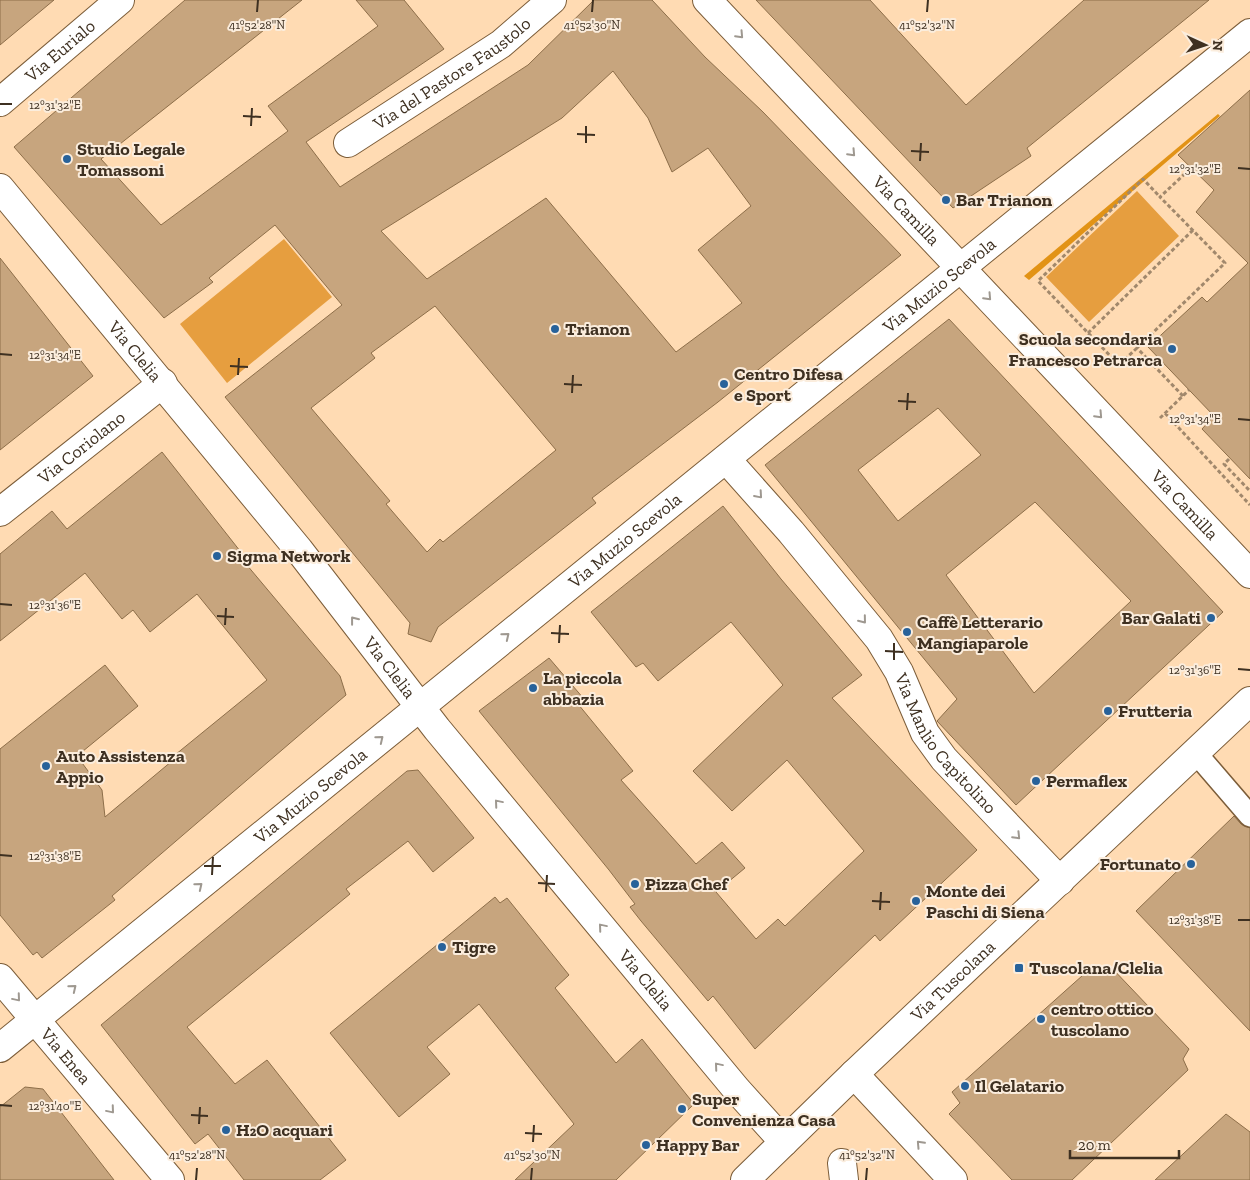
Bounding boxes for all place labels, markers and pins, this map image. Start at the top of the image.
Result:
place label: Studio Legale Tomassoni [77,138,185,181]
marker: Studio Legale Tomassoni [61,153,73,165]
place label: Bar Trianon [956,189,1053,211]
marker: Bar Trianon [940,194,952,206]
place label: Trianon [565,318,630,340]
marker: Trianon [549,323,561,335]
place label: Scuola secondaria Francesco Petrarca [1009,328,1162,371]
marker: Scuola secondaria Francesco Petrarca [1166,343,1178,355]
place label: Centro Difesa e Sport [734,363,843,406]
marker: Centro Difesa e Sport [718,378,730,390]
place label: Sigma Network [227,545,351,567]
marker: Sigma Network [211,550,223,562]
place label: Bar Galati [1122,607,1202,629]
place label: Caffè Letterario Mangiaparole [917,611,1044,654]
marker: Bar Galati [1205,612,1217,624]
marker: Caffè Letterario Mangiaparole [901,626,913,638]
place label: La piccola abbazia [543,667,622,710]
marker: La piccola abbazia [527,682,539,694]
place label: Frutteria [1118,700,1192,722]
marker: Frutteria [1102,705,1114,717]
place label: Auto Assistenza Appio [56,745,185,788]
marker: Auto Assistenza Appio [40,760,52,772]
place label: Permaflex [1046,770,1127,792]
marker: Permaflex [1030,775,1042,787]
place label: Fortunato [1100,853,1182,875]
marker: Fortunato [1185,858,1197,870]
place label: Pizza Chef [645,873,730,895]
marker: Pizza Chef [629,878,641,890]
place label: Monte dei Paschi di Siena [926,880,1045,923]
marker: Monte dei Paschi di Siena [910,895,922,907]
place label: Tigre [452,936,496,958]
marker: Tigre [436,941,448,953]
place label: Tuscolana/Clelia [1029,957,1163,979]
marker: Tuscolana/Clelia [1013,962,1025,974]
place label: centro ottico tuscolano [1051,998,1154,1041]
marker: centro ottico tuscolano [1035,1013,1047,1025]
place label: Il Gelatario [975,1075,1065,1097]
marker: Il Gelatario [959,1080,971,1092]
place label: Super Convenienza Casa [692,1088,836,1131]
marker: Super Convenienza Casa [676,1103,688,1115]
place label: H₂O acquari [236,1119,334,1141]
marker: H₂O acquari [220,1124,232,1136]
place label: Happy Bar [656,1134,740,1156]
marker: Happy Bar [640,1139,652,1151]

